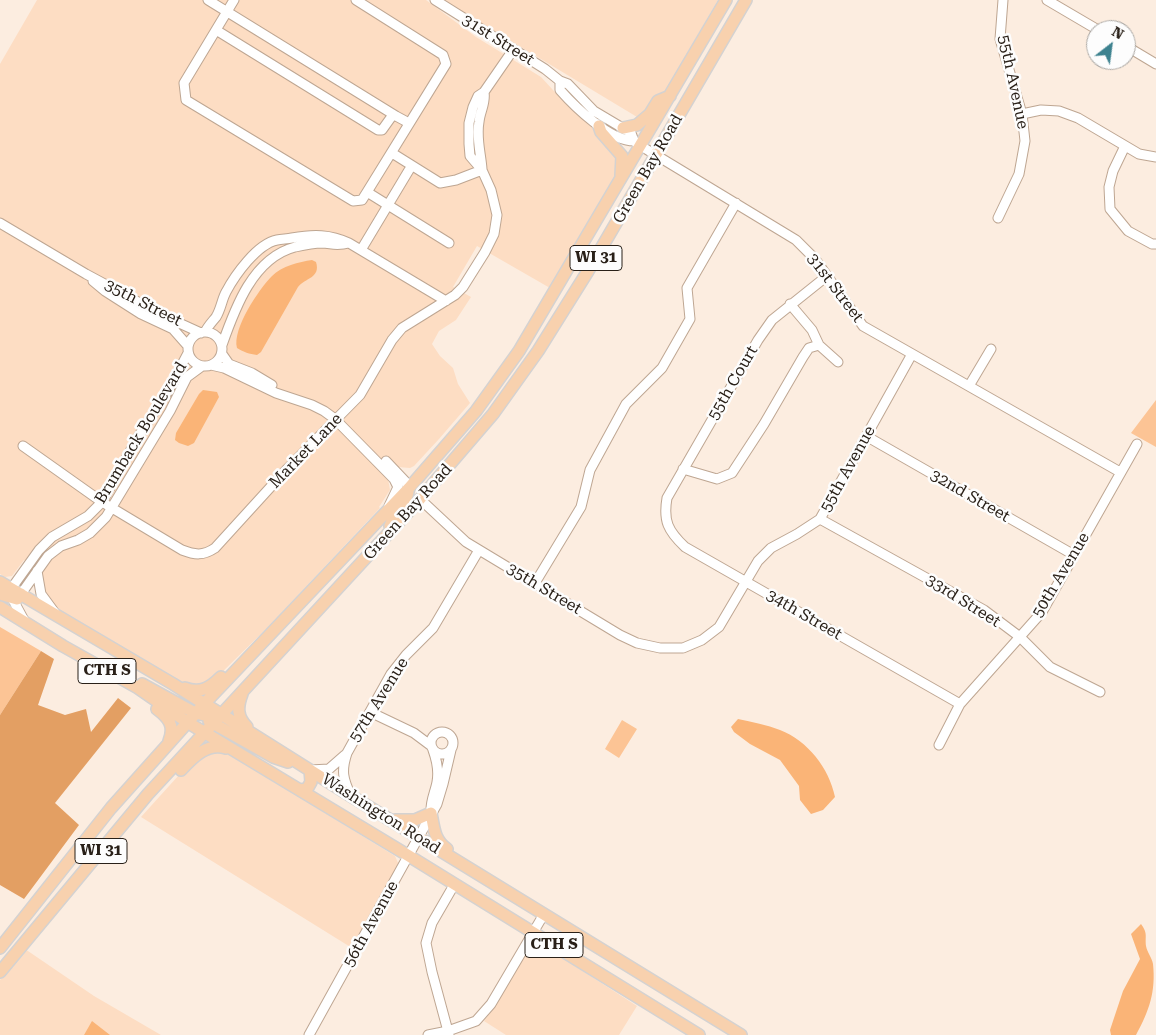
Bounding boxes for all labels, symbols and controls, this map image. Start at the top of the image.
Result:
street label: 31st Street [458,10,538,70]
north arrow [1086,20,1136,70]
text: N [1109,23,1127,42]
street label: 55th Avenue [994,33,1032,131]
street label: Green Bay Road [609,111,687,227]
road number: WI 31 [570,246,622,270]
street label: 31st Street [803,250,867,326]
street label: 35th Street [101,275,185,331]
street label: 55th Court [704,343,762,423]
street label: Brumback Boulevard [91,359,191,507]
street label: Market Lane [266,410,346,492]
street label: 55th Avenue [816,423,880,515]
street label: Green Bay Road [360,460,456,564]
street label: 32nd Street [927,466,1013,526]
street label: 50th Avenue [1028,529,1094,621]
street label: 35th Street [503,559,585,619]
street label: 33rd Street [922,570,1004,632]
street label: 34th Street [763,586,845,644]
street label: 57th Avenue [346,654,412,746]
road number: CTH S [78,658,136,684]
street label: Washington Road [318,770,444,858]
road number: WI 31 [75,838,127,864]
street label: 56th Avenue [339,878,403,970]
road number: CTH S [525,932,583,958]

